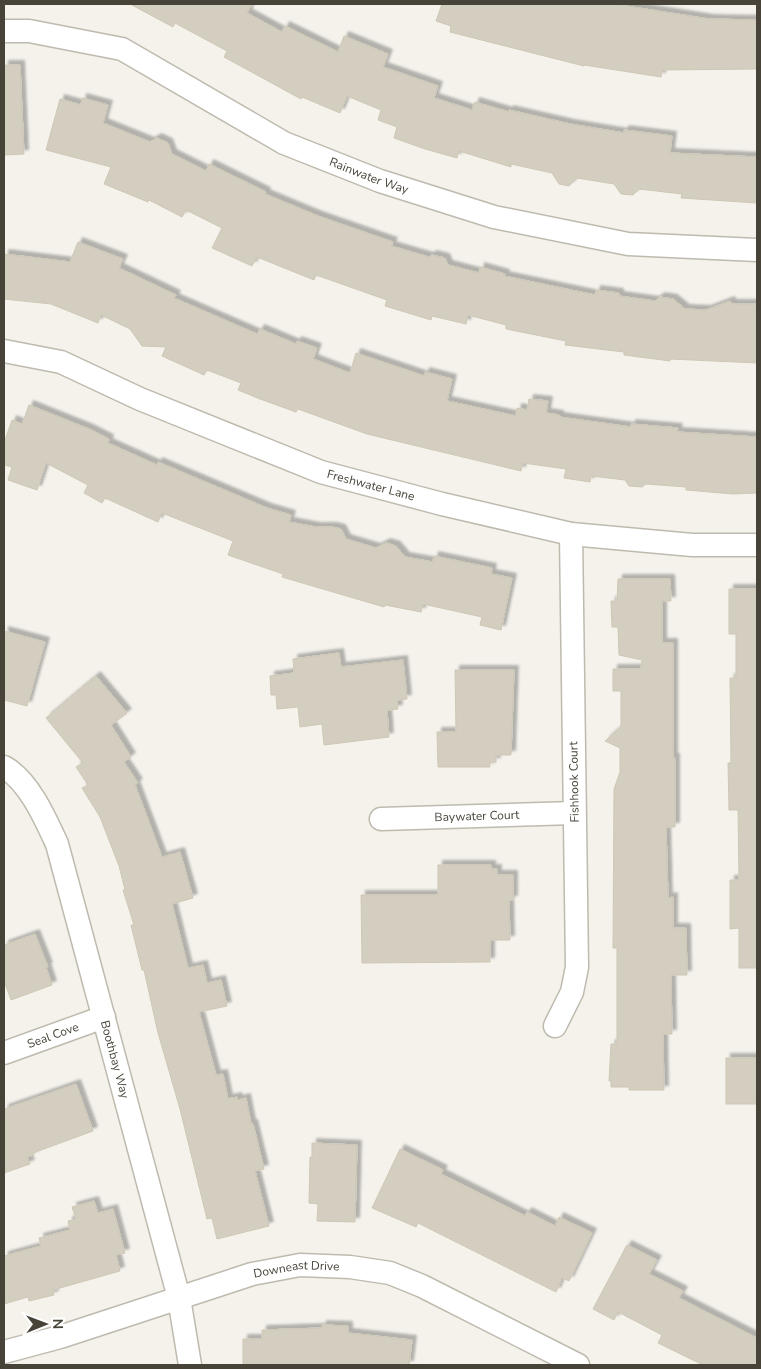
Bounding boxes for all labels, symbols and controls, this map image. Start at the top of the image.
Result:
street label: Rainwater Way [327,154,411,198]
street label: Freshwater Lane [325,466,416,504]
street label: Fishhook Court [565,741,583,823]
street label: Baywater Court [434,807,520,825]
street label: Seal Cove [25,1019,81,1052]
street label: Boothbay Way [97,1019,133,1101]
street label: Downeast Drive [252,1257,340,1282]
north arrow [20,1299,70,1349]
text: N [48,1318,67,1329]

